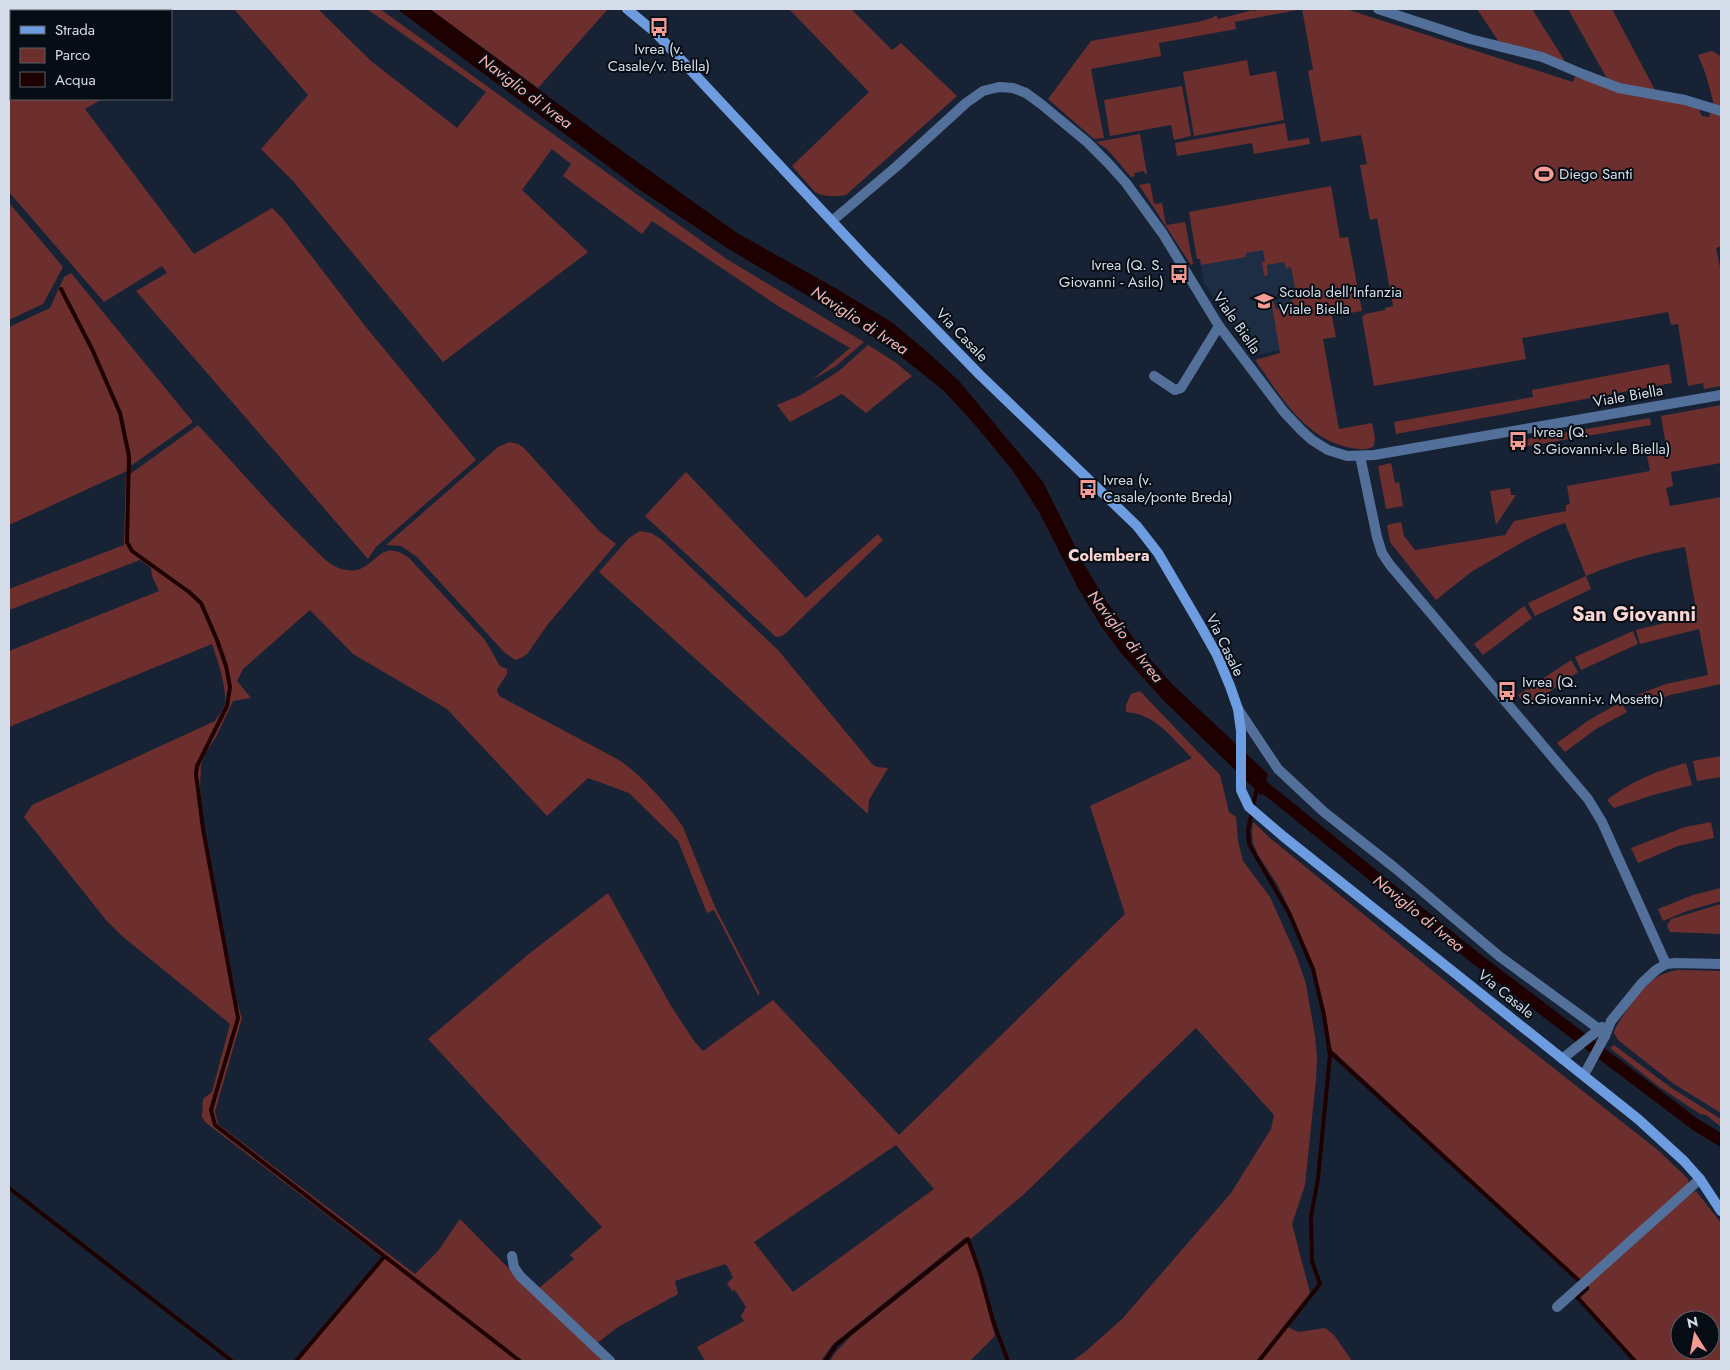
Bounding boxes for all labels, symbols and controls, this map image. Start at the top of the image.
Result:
legend [10,10,172,100]
bus stop icon: Ivrea (v. Casale/v. Biella) [648,16,670,38]
text: Strada [55,19,95,41]
place label: Ivrea (v. Casale/v. Biella) [608,38,710,77]
text: Parco [55,44,90,66]
water label: Naviglio di Ivrea [474,49,577,134]
text: Acqua [55,69,96,91]
sports icon: Diego Santi [1533,163,1555,185]
place label: Diego Santi [1559,163,1633,185]
place label: Ivrea (Q. S. Giovanni - Asilo) [1059,254,1164,293]
bus stop icon: Ivrea (Q. S. Giovanni - Asilo) [1168,263,1190,285]
water label: Naviglio di Ivrea [807,280,913,361]
place label: Scuola dell'Infanzia Viale Biella [1279,281,1402,320]
street label: Viale Biella [1208,288,1266,358]
school or university icon: Scuola dell'Infanzia Viale Biella [1253,290,1275,312]
street label: Via Casale [931,303,994,367]
street label: Viale Biella [1591,379,1665,413]
place label: Ivrea (Q. S.Giovanni-v.le Biella) [1533,421,1670,460]
bus stop icon: Ivrea (Q. S.Giovanni-v.le Biella) [1507,430,1529,452]
place label: Ivrea (v. Casale/ponte Breda) [1103,469,1233,508]
bus stop icon: Ivrea (v. Casale/ponte Breda) [1077,478,1099,500]
district label: Colembera [1068,544,1150,567]
water label: Naviglio di Ivrea [1082,585,1169,688]
district label: San Giovanni [1572,600,1696,629]
street label: Via Casale [1200,610,1250,680]
place label: Ivrea (Q. S.Giovanni-v. Mosetto) [1522,671,1664,710]
bus stop icon: Ivrea (Q. S.Giovanni-v. Mosetto) [1496,680,1518,702]
water label: Naviglio di Ivrea [1368,869,1469,958]
street label: Via Casale [1473,964,1539,1024]
north arrow [1670,1310,1720,1360]
text: N [1685,1311,1700,1333]

